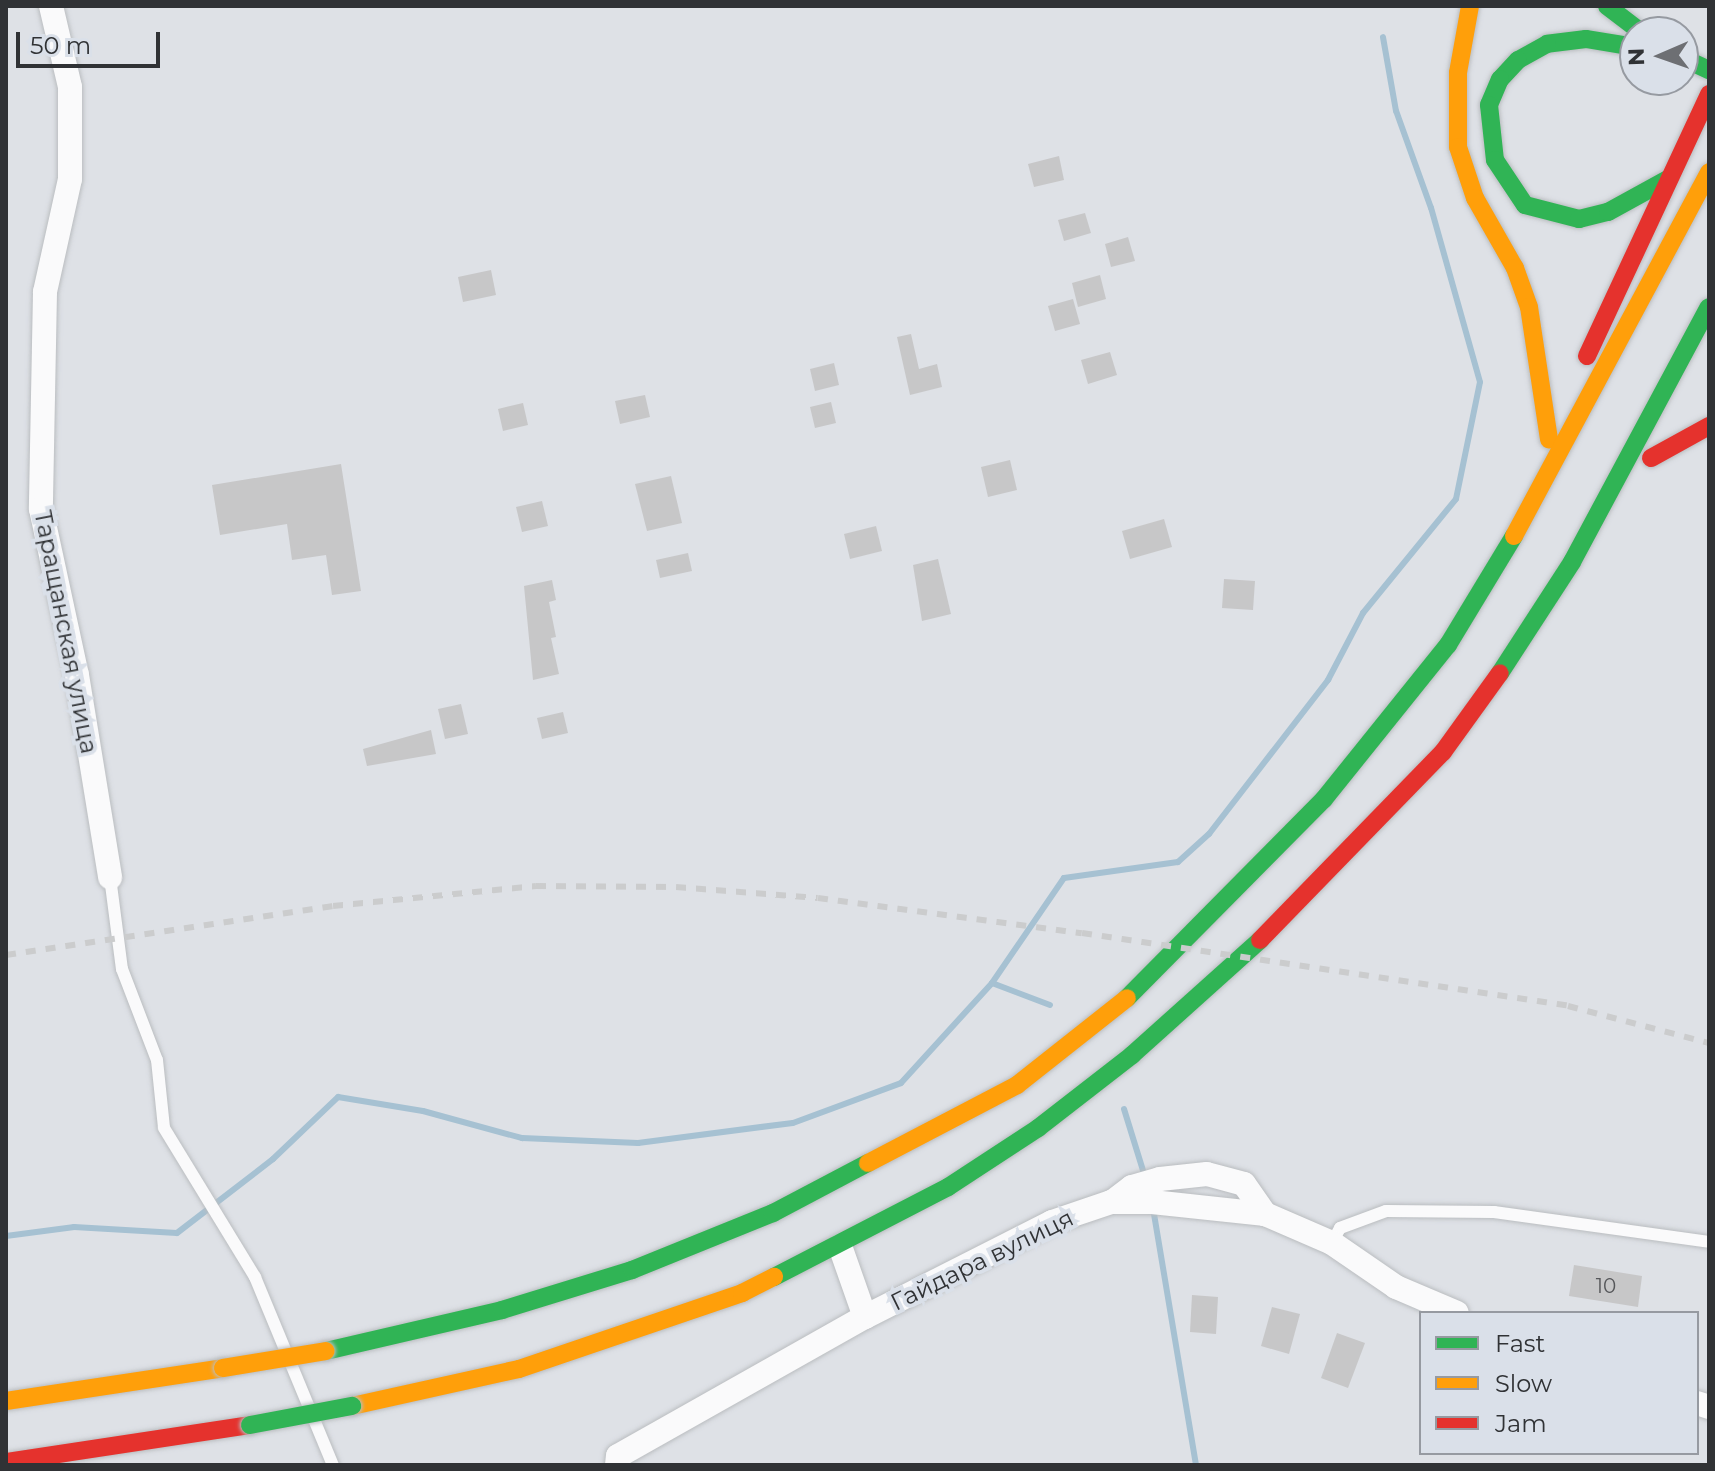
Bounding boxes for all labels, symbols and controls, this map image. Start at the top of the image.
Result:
scale bar [20,16,164,66]
north arrow [1619,16,1699,96]
text: 50 m [30,31,91,60]
text: N [1623,47,1650,66]
street label: Таращанская улица [28,508,104,756]
street label: Гайдара вулиця [886,1203,1078,1317]
house number: 10 [1596,1274,1616,1298]
legend [1419,1311,1699,1455]
text: Fast [1495,1329,1545,1358]
text: Slow [1495,1369,1552,1398]
text: Jam [1495,1409,1547,1438]

